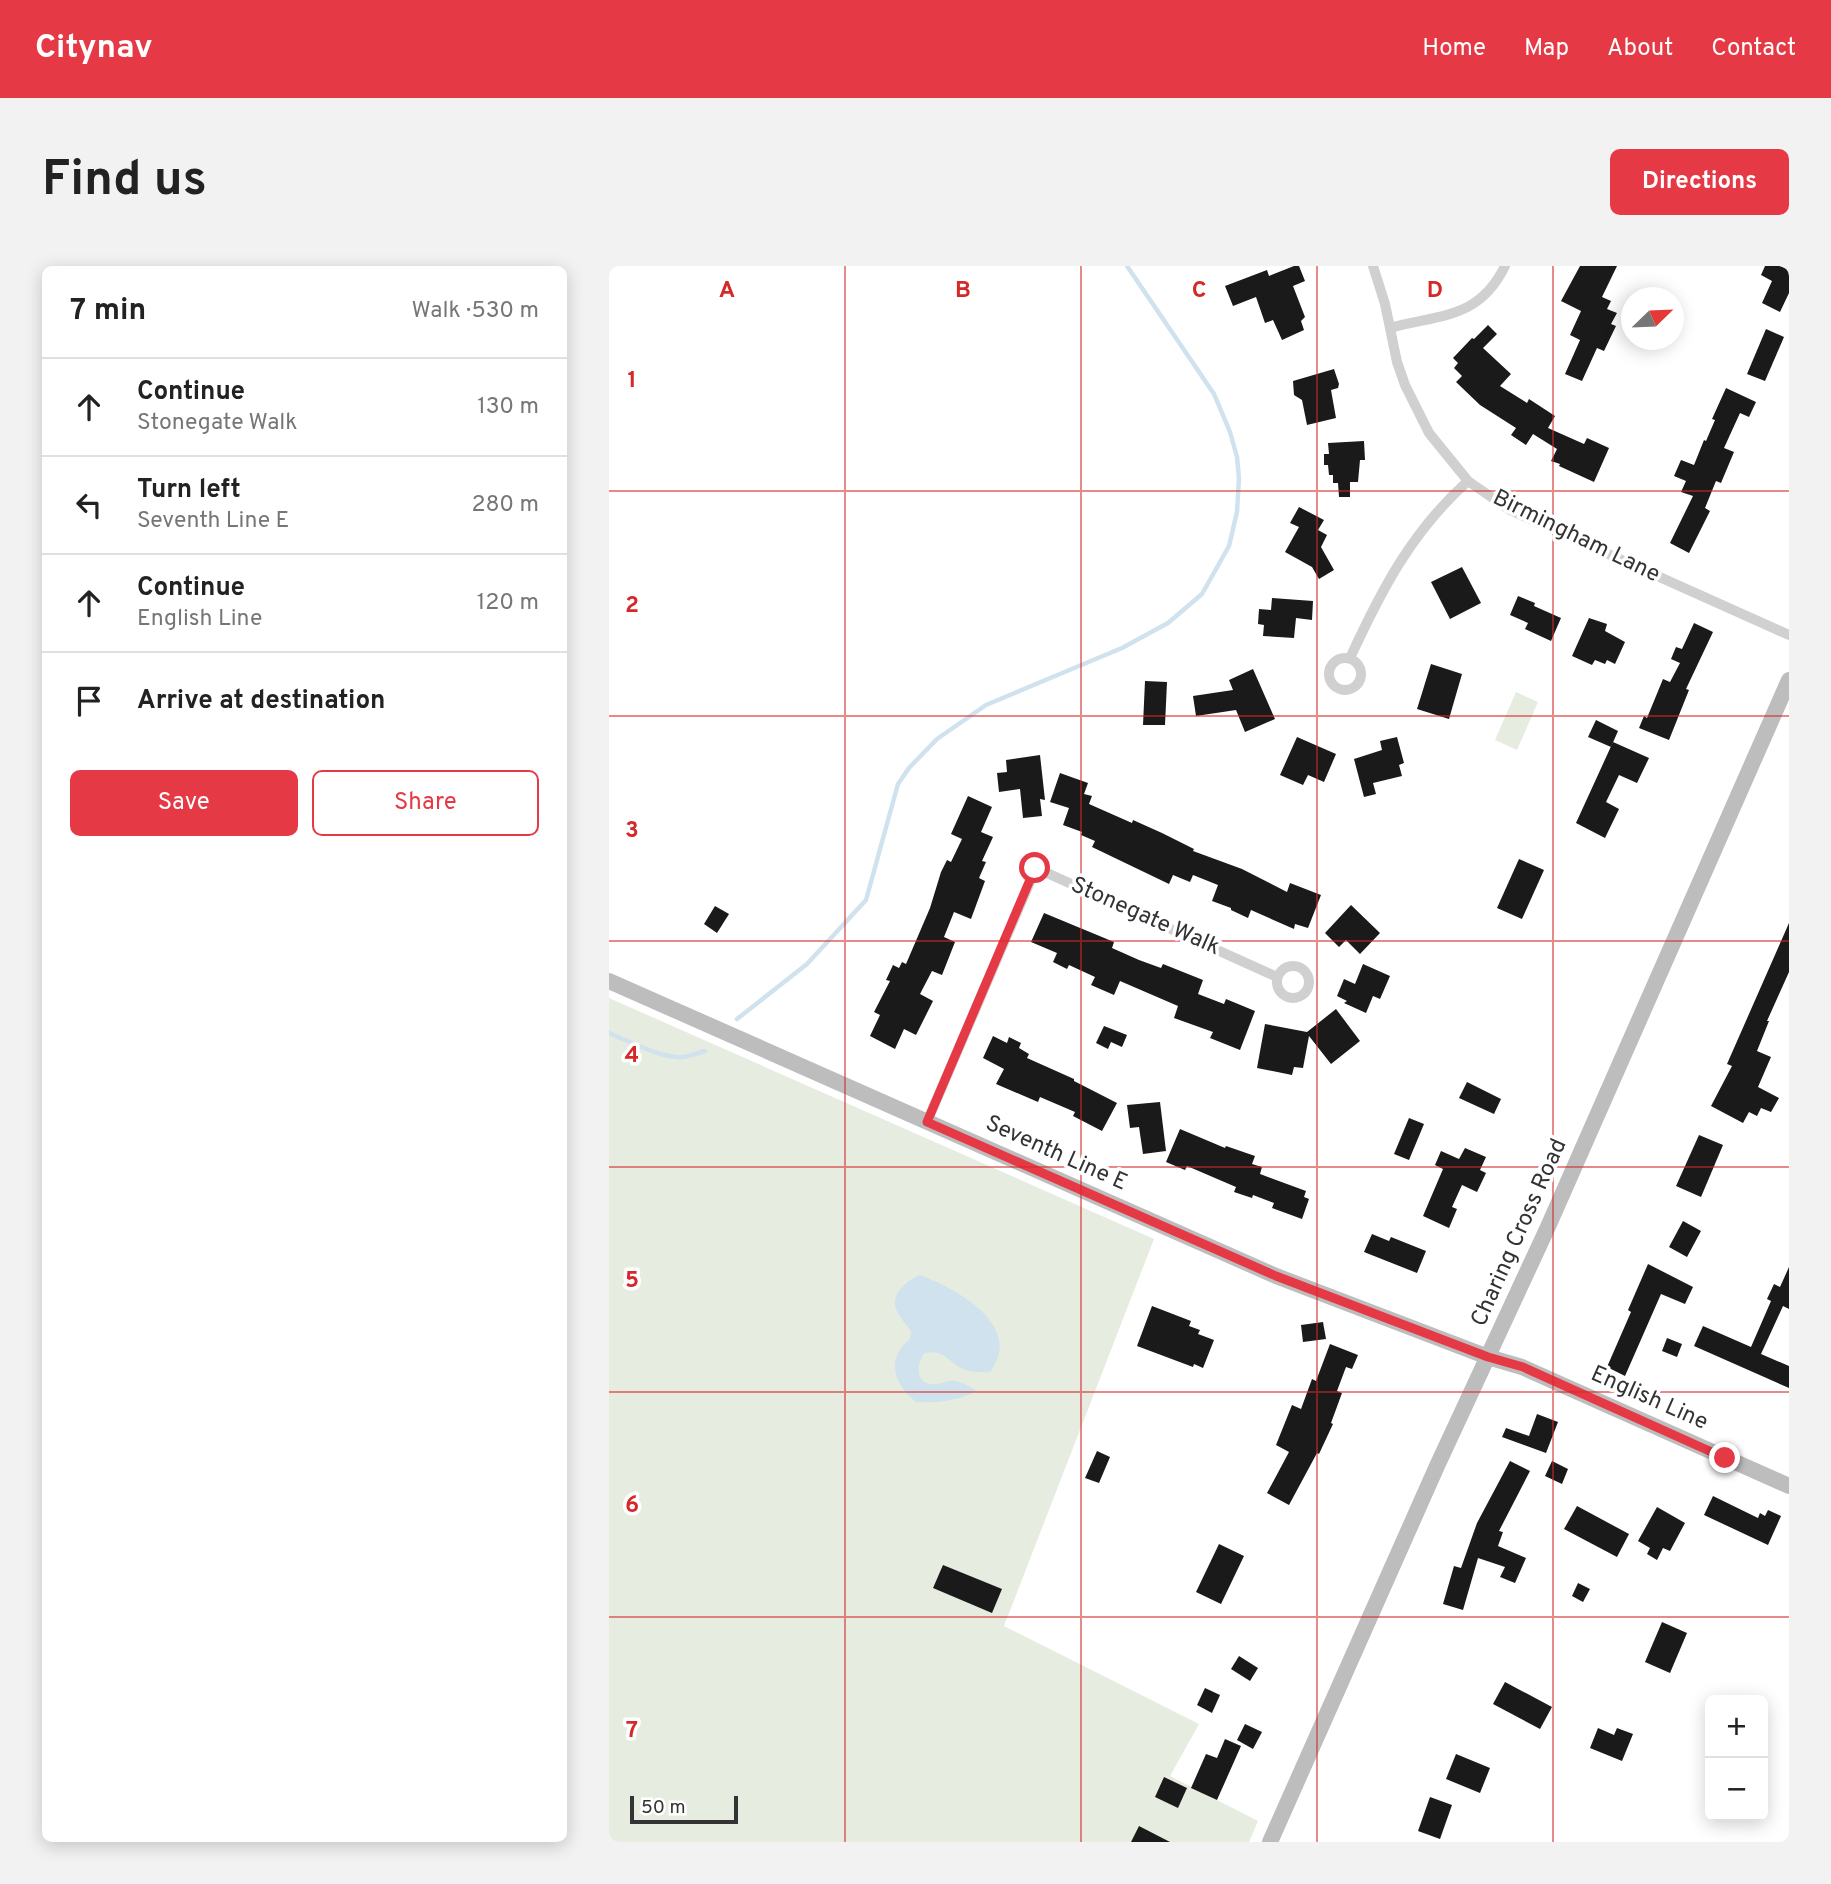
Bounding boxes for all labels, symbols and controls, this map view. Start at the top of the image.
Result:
text: Citynav [35,28,153,70]
text: Home [1422,34,1486,64]
text: Map [1524,34,1569,64]
text: About [1607,34,1673,64]
text: Contact [1711,34,1796,64]
button: Directions [1610,149,1789,215]
text: Find us [42,151,207,213]
text: A [719,277,735,306]
text: B [955,277,971,306]
text: C [1192,277,1206,306]
text: D [1427,277,1443,306]
north arrow [1621,287,1684,350]
text: 7 min [70,293,146,330]
text: Walk · 530 m [412,297,539,326]
text: 1 [627,367,637,396]
text: Continue [137,376,245,409]
icon: ahead [70,388,108,426]
text: 130 m [477,393,539,422]
text: Stonegate Walk [137,409,298,438]
text: Turn left [137,474,241,507]
street label: Birmingham Lane [1488,484,1664,590]
icon: left [70,486,108,524]
text: 280 m [471,491,539,520]
text: Seventh Line E [137,507,289,536]
text: Continue [137,572,245,605]
icon: ahead [70,584,108,622]
text: 120 m [477,589,539,618]
text: 2 [625,592,639,621]
text: English Line [137,605,262,634]
icon: arrive [70,682,108,720]
text: Arrive at destination [137,685,385,718]
button: Save [70,770,298,836]
button: Share [312,770,539,836]
text: 3 [625,817,639,846]
route start [1019,852,1050,883]
street label: Stonegate Walk [1066,871,1224,963]
text: 4 [625,1042,639,1071]
street label: Seventh Line E [981,1110,1131,1198]
street label: Charing Cross Road [1466,1134,1574,1332]
text: 5 [625,1267,639,1296]
street label: English Line [1586,1360,1712,1438]
route end [1709,1442,1740,1473]
text: 6 [625,1492,639,1521]
map controls [1705,1695,1768,1821]
button: + [1705,1695,1768,1758]
text: 7 [626,1717,638,1746]
button: − [1705,1758,1768,1821]
scale bar [630,1793,739,1825]
text: 50 m [641,1796,686,1820]

